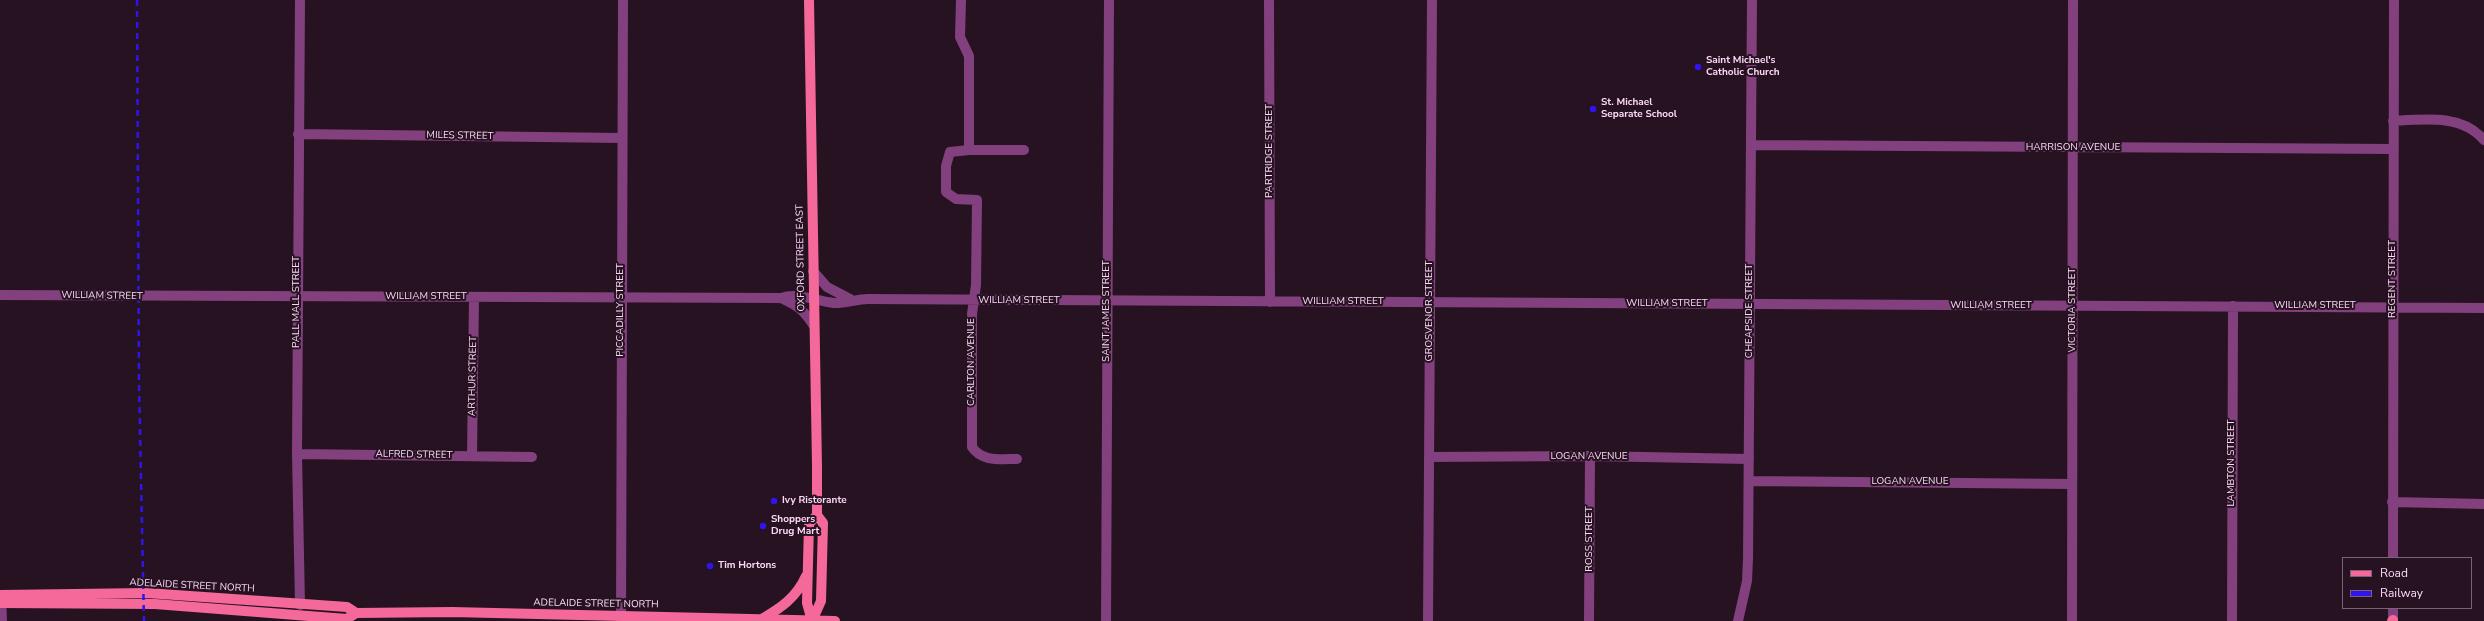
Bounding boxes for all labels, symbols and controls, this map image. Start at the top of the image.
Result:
place label: Saint Michael's Catholic Church [1706,55,1780,78]
marker: Saint Michael's Catholic Church [1693,62,1703,72]
place label: St. Michael Separate School [1601,97,1677,120]
street label: PARTRIDGE STREET [1264,104,1276,198]
marker: St. Michael Separate School [1588,104,1598,114]
street label: MILES STREET [426,129,494,143]
street label: HARRISON AVENUE [2026,142,2120,154]
street label: OXFORD STREET EAST [794,204,808,312]
street label: REGENT STREET [2387,240,2399,318]
street label: PALL MALL STREET [291,256,303,348]
street label: SAINT JAMES STREET [1101,260,1113,362]
street label: GROSVENOR STREET [1424,261,1436,361]
street label: PICCADILLY STREET [615,263,627,357]
street label: CHEAPSIDE STREET [1744,264,1756,358]
street label: VICTORIA STREET [2067,268,2079,352]
street label: WILLIAM STREET [61,289,143,303]
street label: WILLIAM STREET [385,291,467,303]
street label: WILLIAM STREET [978,295,1060,307]
street label: WILLIAM STREET [1302,296,1384,308]
street label: WILLIAM STREET [1626,298,1708,310]
street label: WILLIAM STREET [1950,300,2032,312]
street label: WILLIAM STREET [2274,300,2356,312]
street label: CARLTON AVENUE [966,318,978,406]
street label: ARTHUR STREET [466,336,480,416]
street label: LAMBTON STREET [2226,419,2238,507]
street label: ALFRED STREET [375,448,453,462]
street label: LOGAN AVENUE [1550,451,1628,463]
street label: LOGAN AVENUE [1871,476,1949,488]
place label: Ivy Ristorante [782,495,847,507]
marker: Ivy Ristorante [769,496,779,506]
street label: ROSS STREET [1584,506,1596,572]
place label: Shoppers Drug Mart [771,514,819,538]
marker: Shoppers Drug Mart [758,521,768,531]
legend [2342,557,2472,609]
place label: Tim Hortons [718,560,776,572]
marker: Tim Hortons [705,561,715,571]
text: Road [2380,565,2408,581]
street label: ADELAIDE STREET NORTH [129,577,255,595]
text: Railway [2380,585,2423,601]
street label: ADELAIDE STREET NORTH [533,597,659,611]

